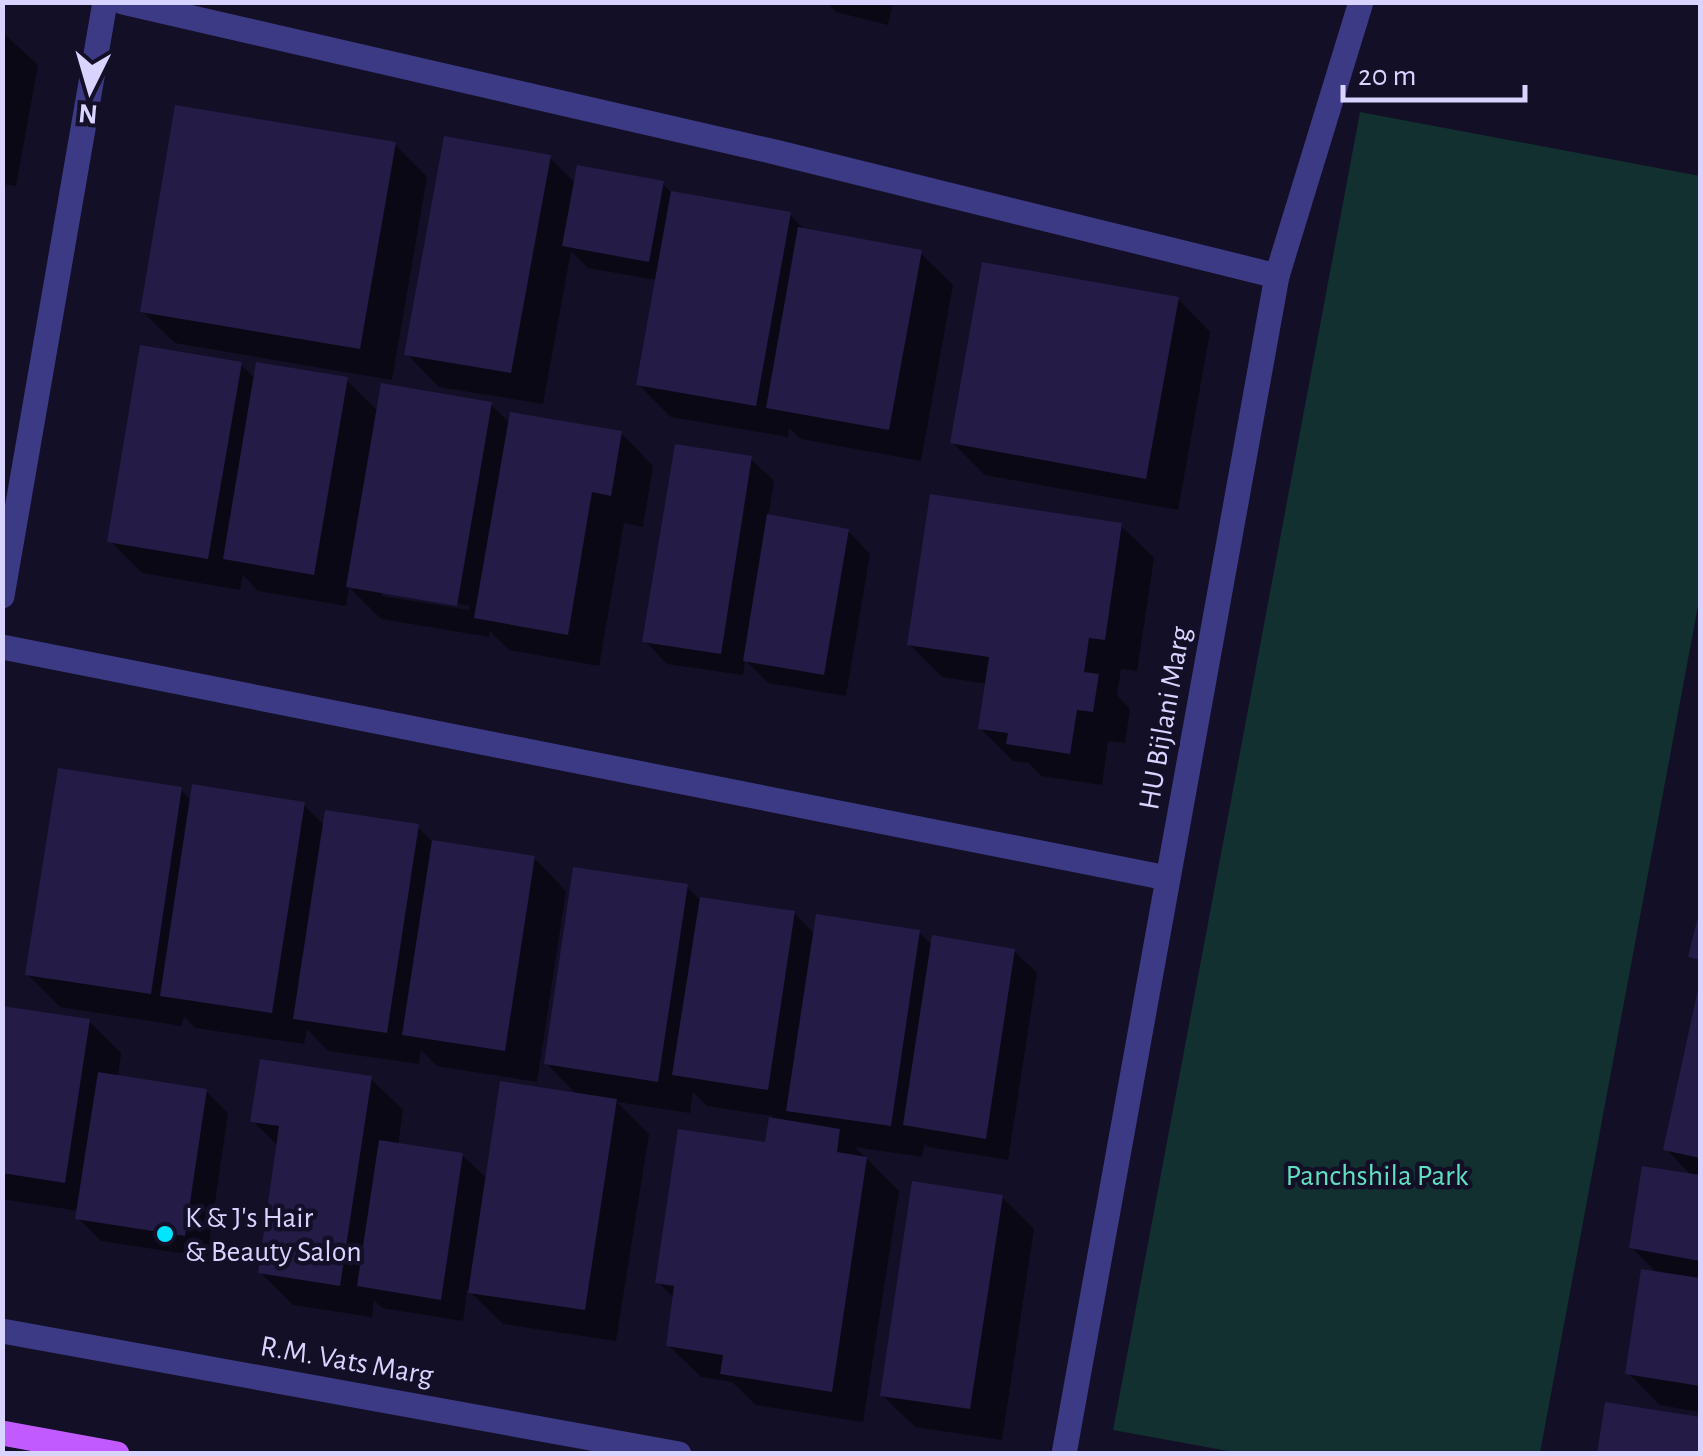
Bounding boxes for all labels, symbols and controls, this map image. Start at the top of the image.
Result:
north arrow [40,40,140,140]
scale bar [1343,40,1526,102]
text: 20 m [1358,61,1416,91]
text: N [77,98,99,128]
street label: HU Bijlani Marg [1134,624,1196,812]
park label: Panchshila Park [1286,1161,1469,1191]
place label: K & J's Hair & Beauty Salon [185,1203,362,1267]
marker: K & J's Hair & Beauty Salon [154,1223,176,1245]
street label: R.M. Vats Marg [258,1331,436,1391]

